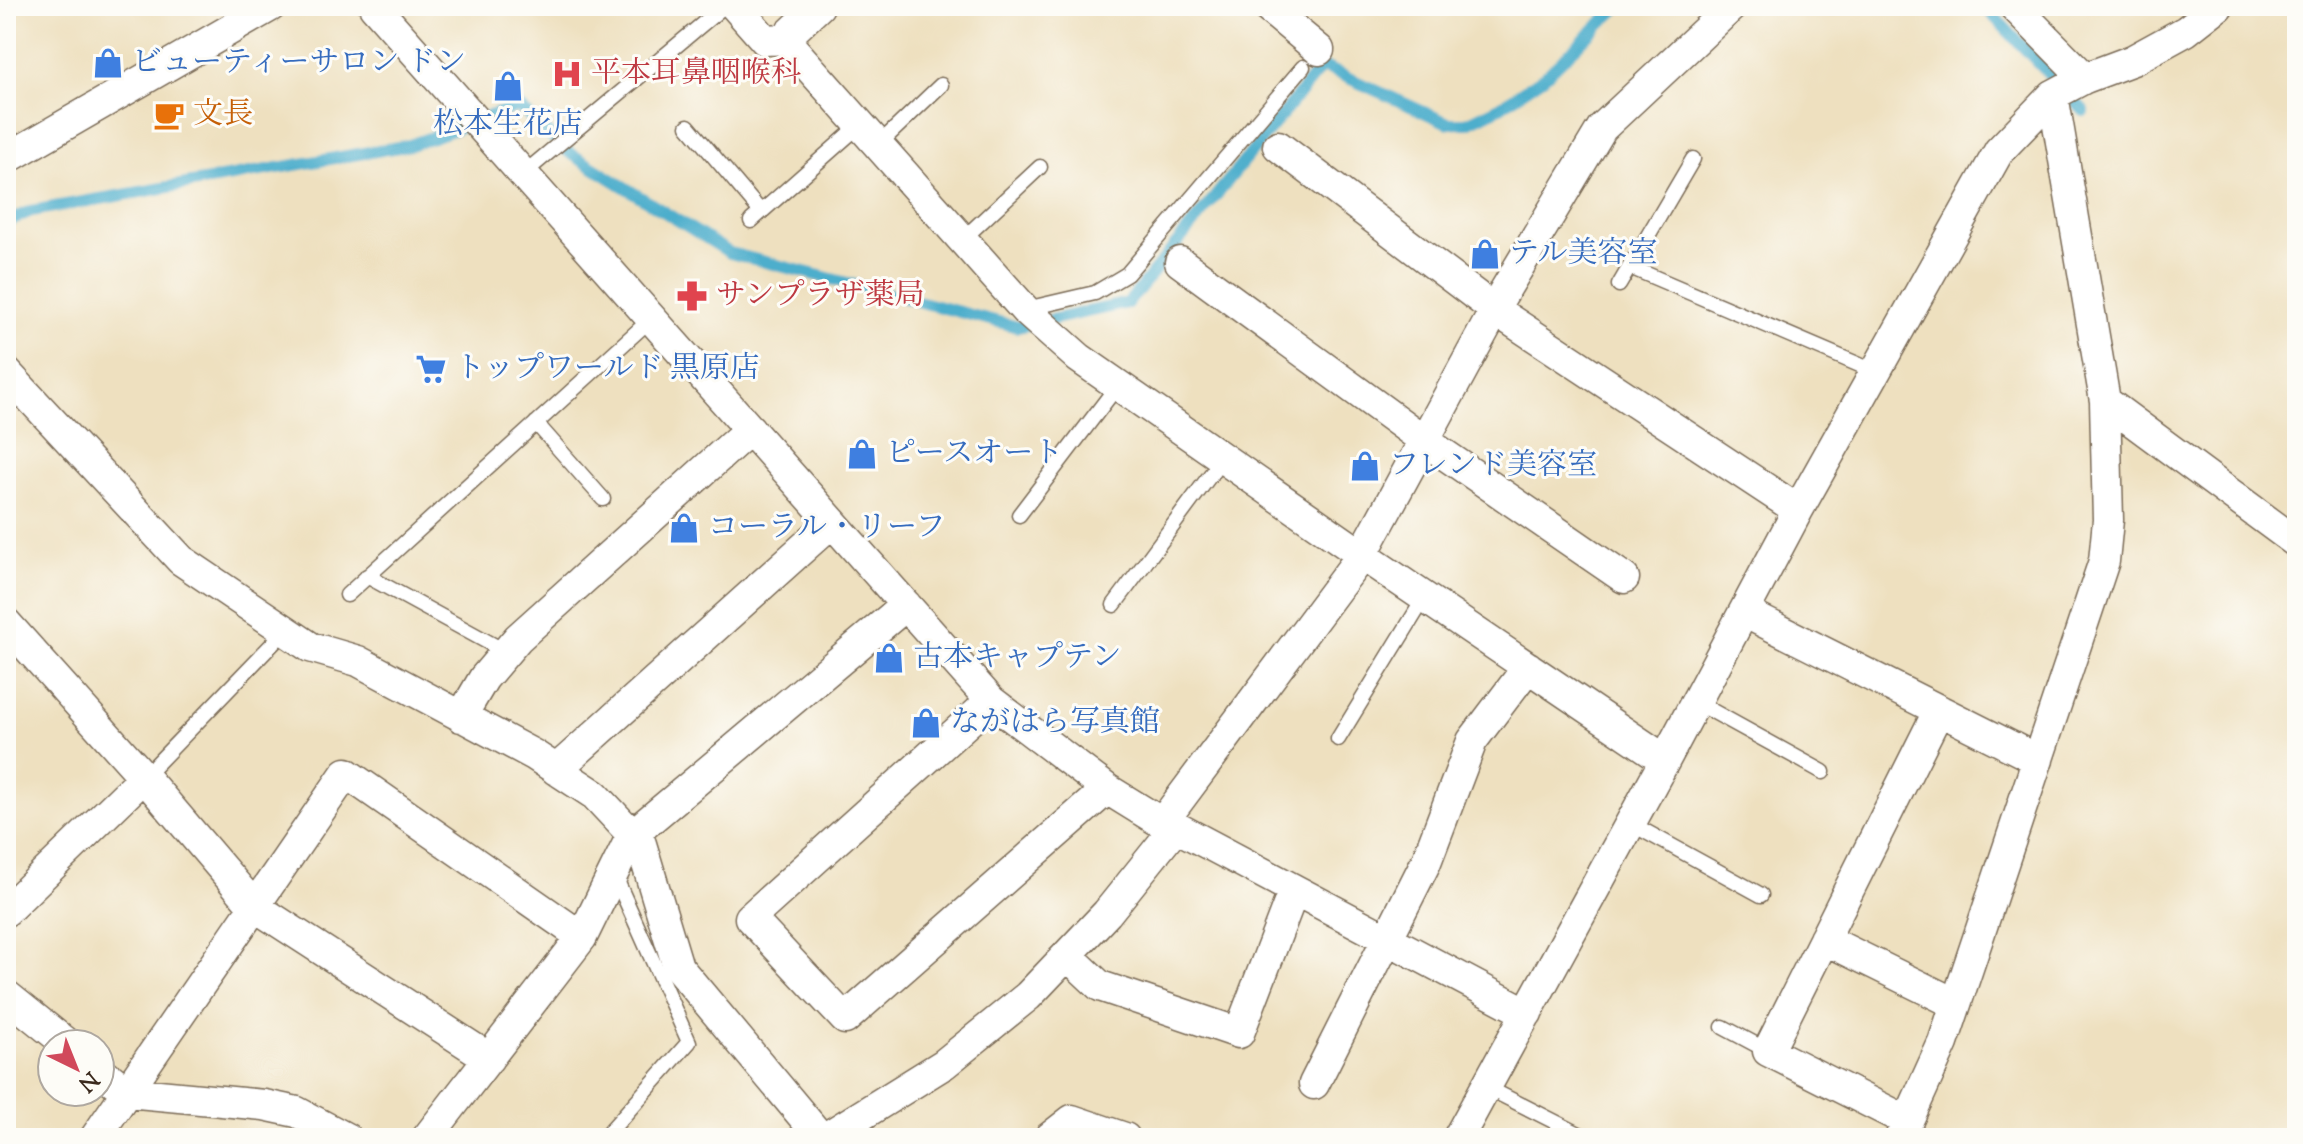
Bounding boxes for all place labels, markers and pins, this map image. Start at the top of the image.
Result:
place label: ビューティーサロン ドン [132,42,466,85]
shop icon: ビューティーサロン ドン [91,46,125,80]
place label: 平本耳鼻咽喉科 [591,53,801,96]
hospital icon: 平本耳鼻咽喉科 [550,57,584,91]
shop icon: 松本生花店 [491,69,525,103]
place label: 文長 [193,94,253,137]
cafe icon: 文長 [152,98,186,132]
place label: 松本生花店 [433,104,583,147]
place label: テル美容室 [1509,233,1658,276]
shop icon: テル美容室 [1468,237,1502,271]
place label: サンプラザ薬局 [716,275,925,318]
pharmacy icon: サンプラザ薬局 [675,279,709,313]
place label: トップワールド 黒原店 [455,348,760,391]
supermarket icon: トップワールド 黒原店 [414,352,448,386]
place label: ピースオート [886,433,1063,476]
shop icon: ピースオート [845,437,879,471]
place label: フレンド美容室 [1389,445,1597,488]
shop icon: フレンド美容室 [1348,449,1382,483]
place label: コーラル・リーフ [708,507,946,550]
shop icon: コーラル・リーフ [667,511,701,545]
place label: 古本キャプテン [913,637,1122,680]
shop icon: 古本キャプテン [872,641,906,675]
place label: ながはら写真館 [950,702,1160,745]
shop icon: ながはら写真館 [909,706,943,740]

